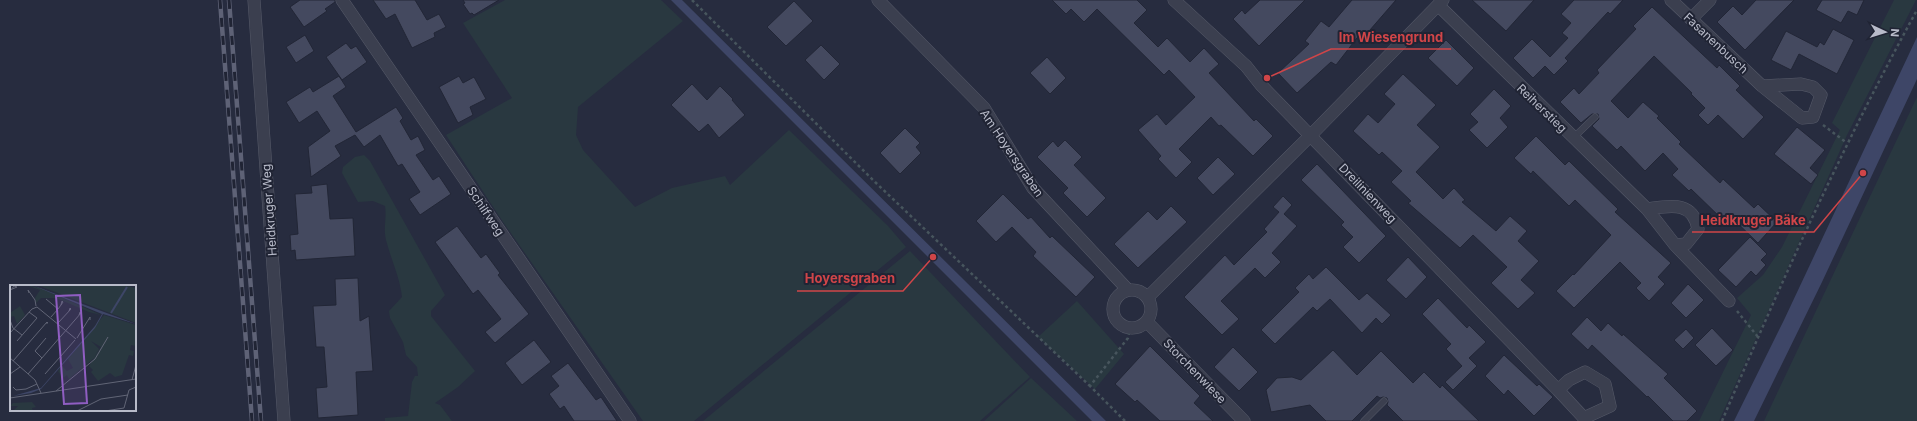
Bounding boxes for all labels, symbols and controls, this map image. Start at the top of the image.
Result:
street label: Fasanenbusch [1681,9,1751,77]
north arrow [1865,12,1905,52]
callout: Im Wiesengrund [1331,24,1451,49]
text: N [1888,28,1902,37]
text: Im Wiesengrund [1339,29,1443,45]
street label: Reiherstieg [1514,81,1570,135]
street label: Am Hoyersgraben [977,106,1047,200]
street label: Dreilinienweg [1336,160,1400,226]
street label: Heidkruger Weg [258,163,280,257]
street label: Schilfweg [464,184,508,238]
callout: Heidkruger Bäke [1692,207,1814,232]
text: Heidkruger Bäke [1700,212,1806,228]
callout: Hoyersgraben [797,266,903,291]
text: Hoyersgraben [805,270,895,286]
inset map [10,285,136,411]
street label: Storchenwiese [1160,336,1230,406]

